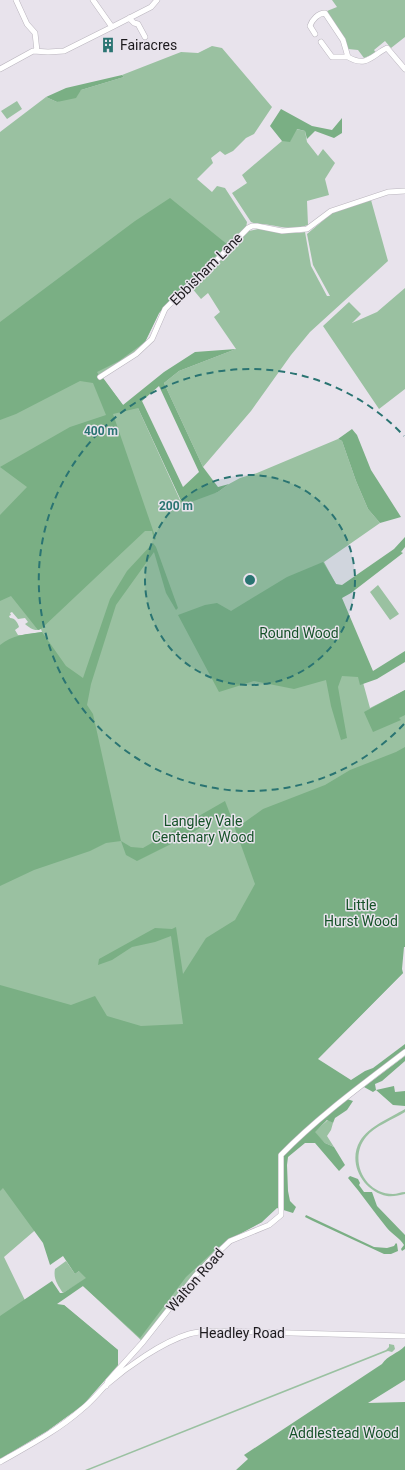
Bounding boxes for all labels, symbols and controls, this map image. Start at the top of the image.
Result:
building icon: Fairacres [99,36,117,54]
place label: Fairacres [120,37,177,53]
street label: Ebbisham Lane [167,230,245,308]
text: 400 m [84,424,118,438]
text: 200 m [159,499,193,513]
centre of rings [243,573,257,587]
park label: Round Wood [259,625,339,641]
park label: Langley Vale Centenary Wood [152,813,254,845]
park label: Little Hurst Wood [324,897,398,929]
street label: Walton Road [163,1245,227,1315]
street label: Headley Road [199,1325,285,1341]
park label: Addlestead Wood [289,1425,399,1441]

